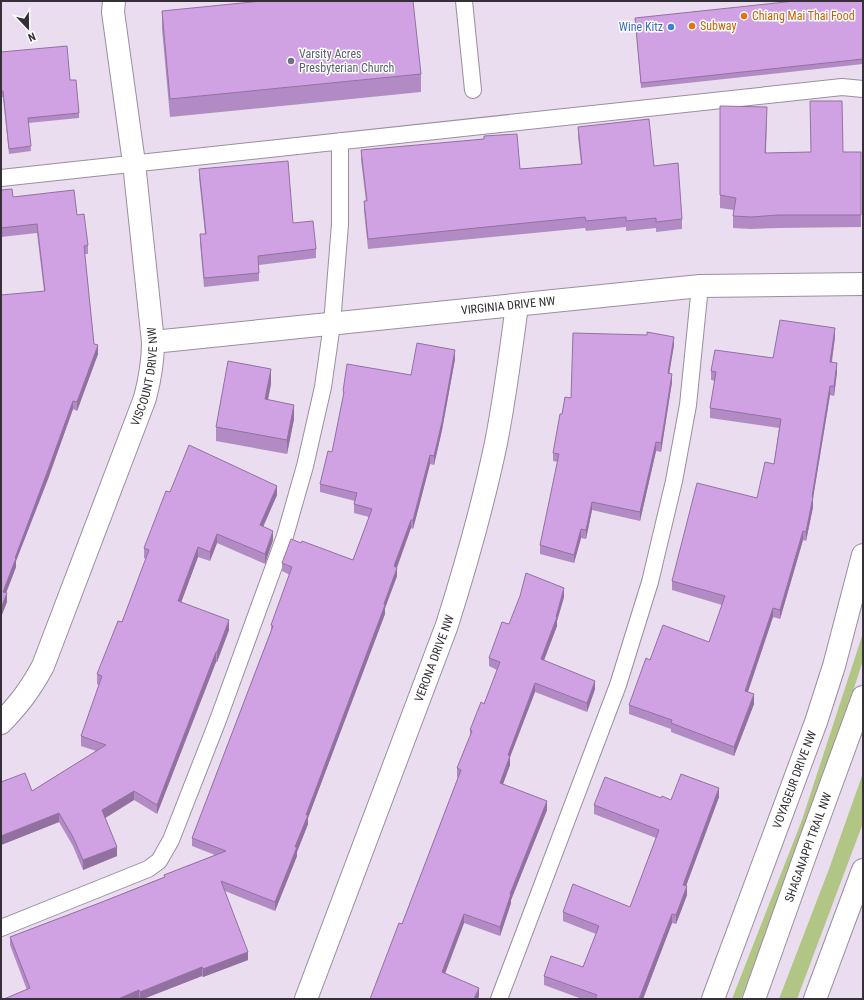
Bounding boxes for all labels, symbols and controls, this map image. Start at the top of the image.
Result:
north arrow [8,8,48,48]
place label: Chiang Mai Thai Food [752,9,855,23]
marker: Chiang Mai Thai Food [739,11,749,21]
place label: Subway [700,19,736,33]
place label: Wine Kitz [619,20,663,34]
marker: Subway [687,21,697,31]
marker: Wine Kitz [666,22,676,32]
text: N [26,30,37,44]
place label: Varsity Acres Presbyterian Church [299,47,395,75]
marker: Varsity Acres Presbyterian Church [286,56,296,66]
street label: VIRGINIA DRIVE NW [460,294,556,317]
street label: VISCOUNT DRIVE NW [128,326,160,428]
street label: VERONA DRIVE NW [412,613,457,704]
street label: VOYAGEUR DRIVE NW [770,729,819,831]
street label: SHAGANAPPI TRAIL NW [782,791,834,904]

